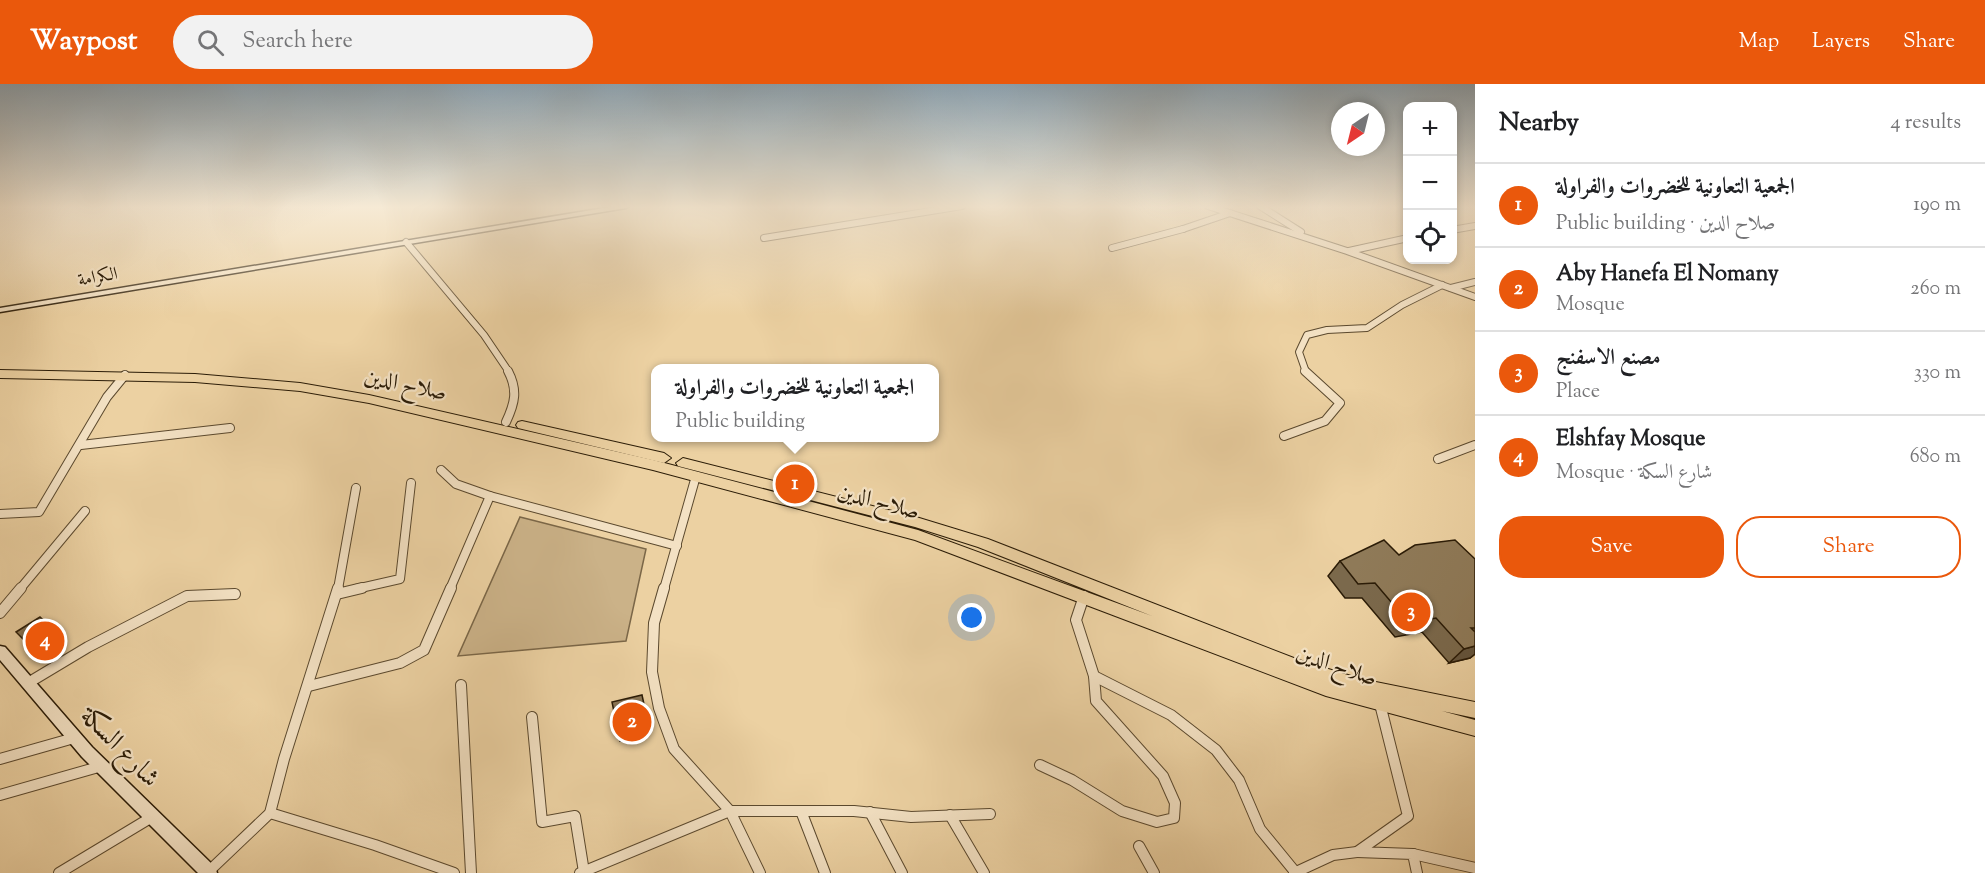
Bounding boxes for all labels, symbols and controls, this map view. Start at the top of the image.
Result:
search box [173,15,593,69]
text: Waypost [30,22,137,62]
icon: search [194,26,227,59]
text: Search here [242,26,353,58]
text: Map [1739,27,1779,57]
text: Layers [1812,27,1870,57]
text: Share [1903,27,1955,57]
north arrow [1331,102,1385,156]
map controls [1403,102,1457,264]
button: + [1403,102,1457,156]
text: Nearby [1499,105,1579,142]
text: 4 results [1890,109,1961,138]
button: − [1403,156,1457,210]
text: الجمعية التعاونية للخضروات والفراولة [1556,172,1795,204]
text: 1 [1515,191,1522,220]
text: 190 m [1913,191,1961,220]
button: locate [1403,210,1457,264]
text: Public building · صلاح الدين [1556,210,1775,239]
text: Aby Hanefa El Nomany [1556,259,1779,291]
street label: الكرامة [76,262,120,294]
text: 2 [1514,275,1523,304]
text: 260 m [1910,275,1961,304]
text: Mosque [1556,291,1625,320]
text: مصنع الاسفنج [1556,343,1660,375]
text: 3 [1514,359,1523,388]
text: 330 m [1914,359,1961,388]
street label: صلاح الدين [360,362,449,411]
popup [651,364,939,442]
text: الجمعية التعاونية للخضروات والفراولة [676,373,914,405]
text: Place [1556,378,1600,407]
text: Public building [676,408,805,437]
text: Elshfay Mosque [1556,424,1706,456]
text: 4 [1513,443,1524,472]
text: 680 m [1910,443,1961,472]
text: Mosque · شارع السكة [1556,459,1712,488]
pin: 1 [776,462,814,506]
street label: صلاح الدين [833,477,923,530]
button: Save [1499,516,1724,578]
button: Share [1736,516,1961,578]
pin: 3 [1392,590,1430,634]
your location [957,603,986,632]
pin: 4 [26,618,64,664]
street label: صلاح الدين [1291,638,1381,697]
street label: شارع السكة [69,697,168,798]
pin: 2 [612,700,652,744]

